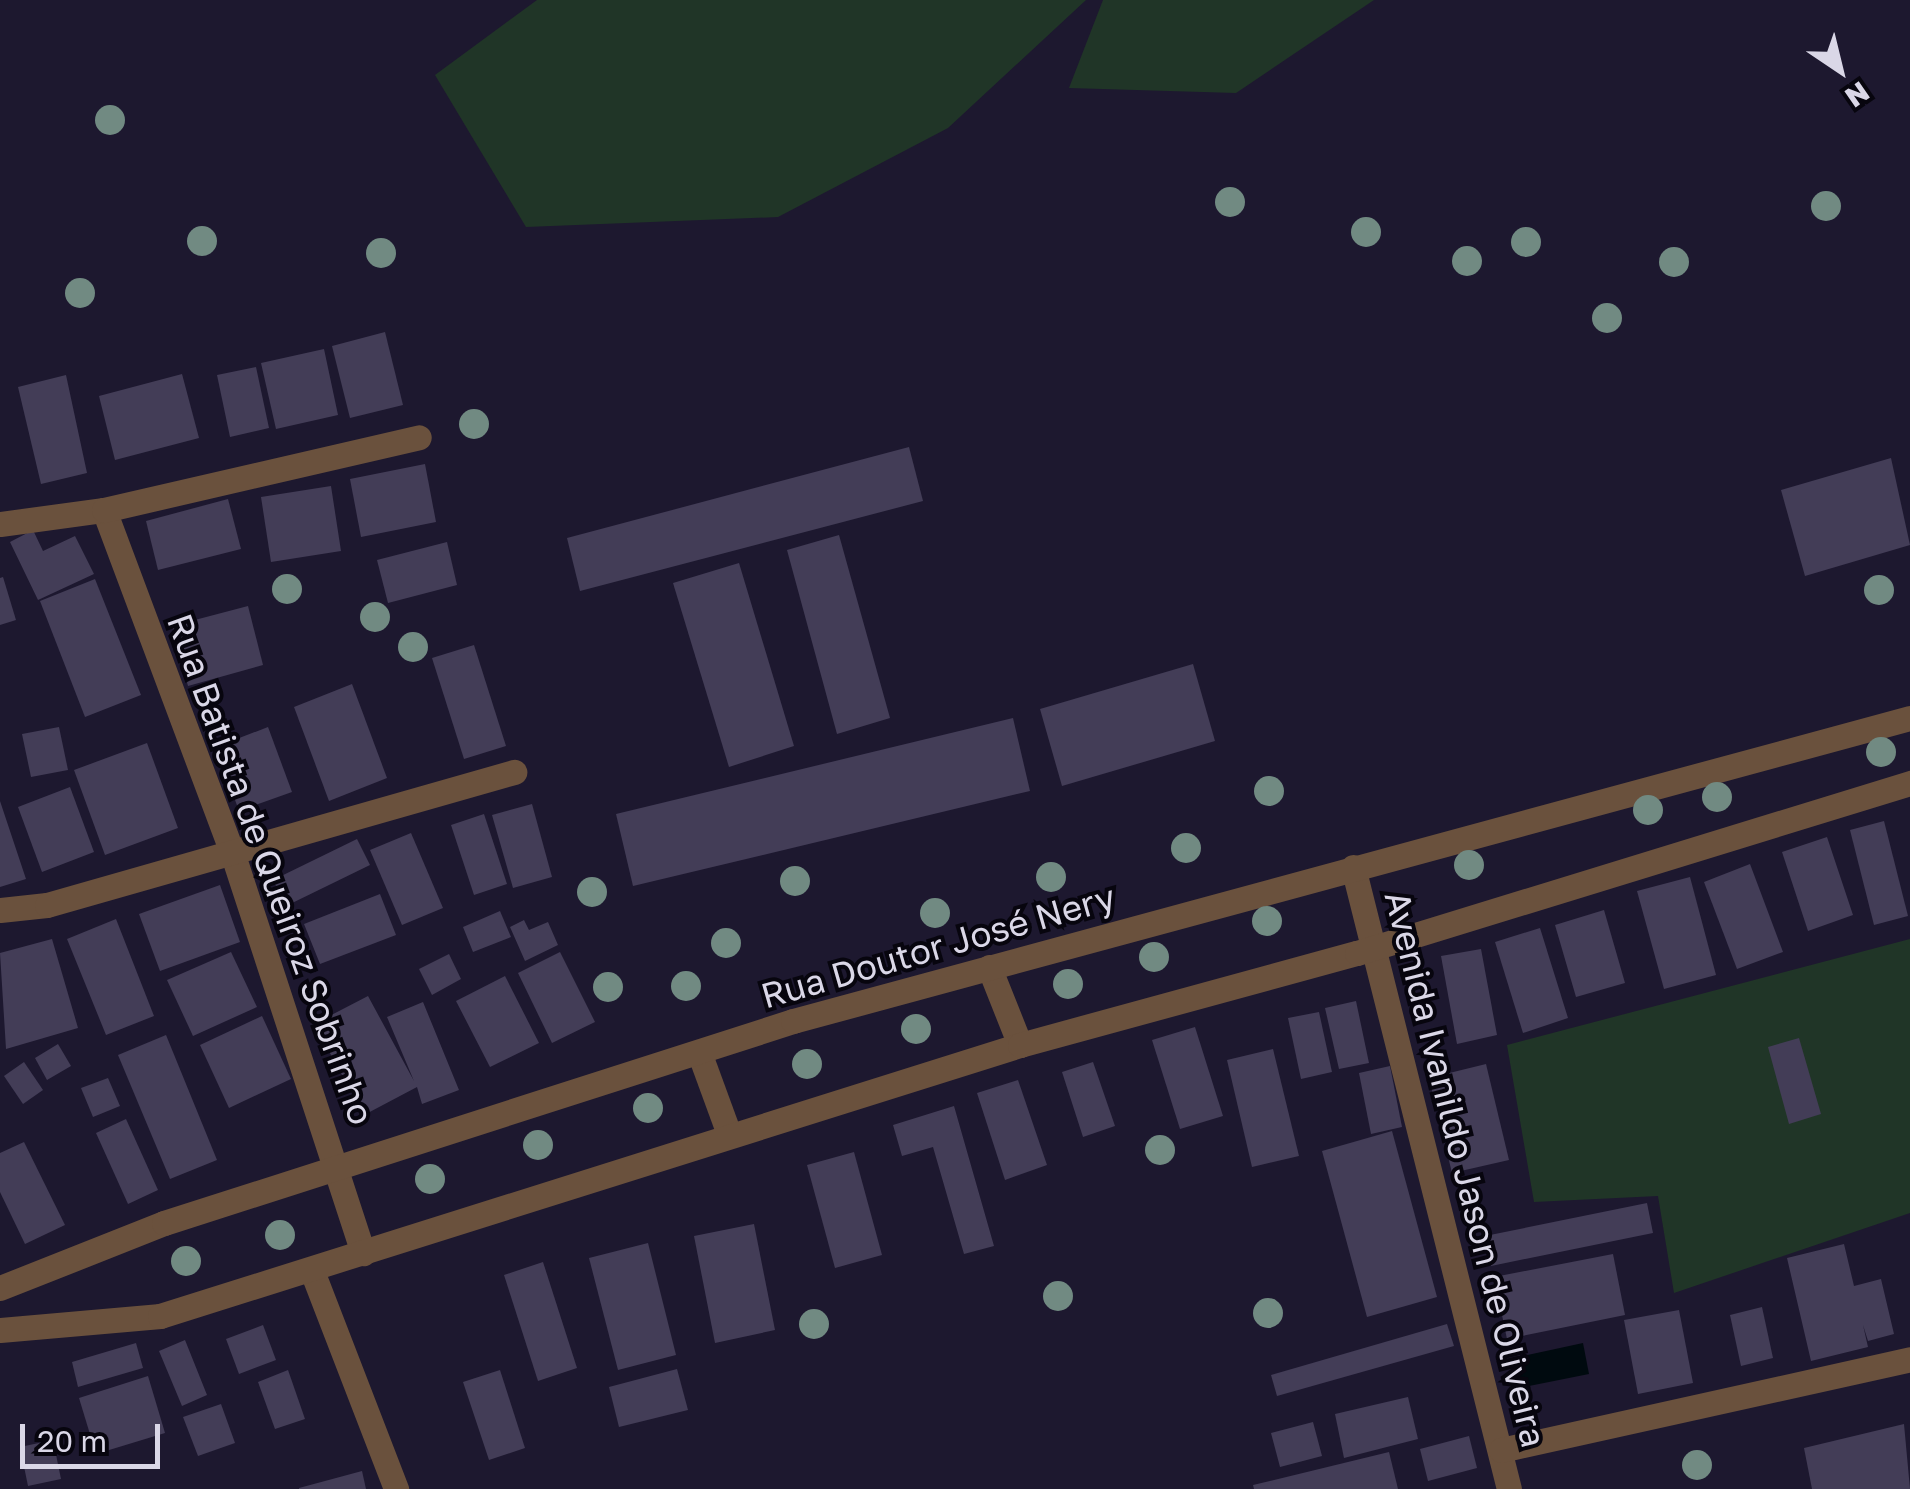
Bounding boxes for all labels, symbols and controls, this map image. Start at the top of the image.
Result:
north arrow [1790,20,1890,120]
text: N [1839,75,1876,115]
street label: Rua Batista de Queiroz Sobrinho [159,608,383,1130]
street label: Rua Doutor José Nery [756,875,1120,1017]
street label: Avenida Ivanildo Jason de Oliveira [1376,887,1556,1451]
scale bar [25,1404,165,1466]
text: 20 m [37,1423,107,1459]

